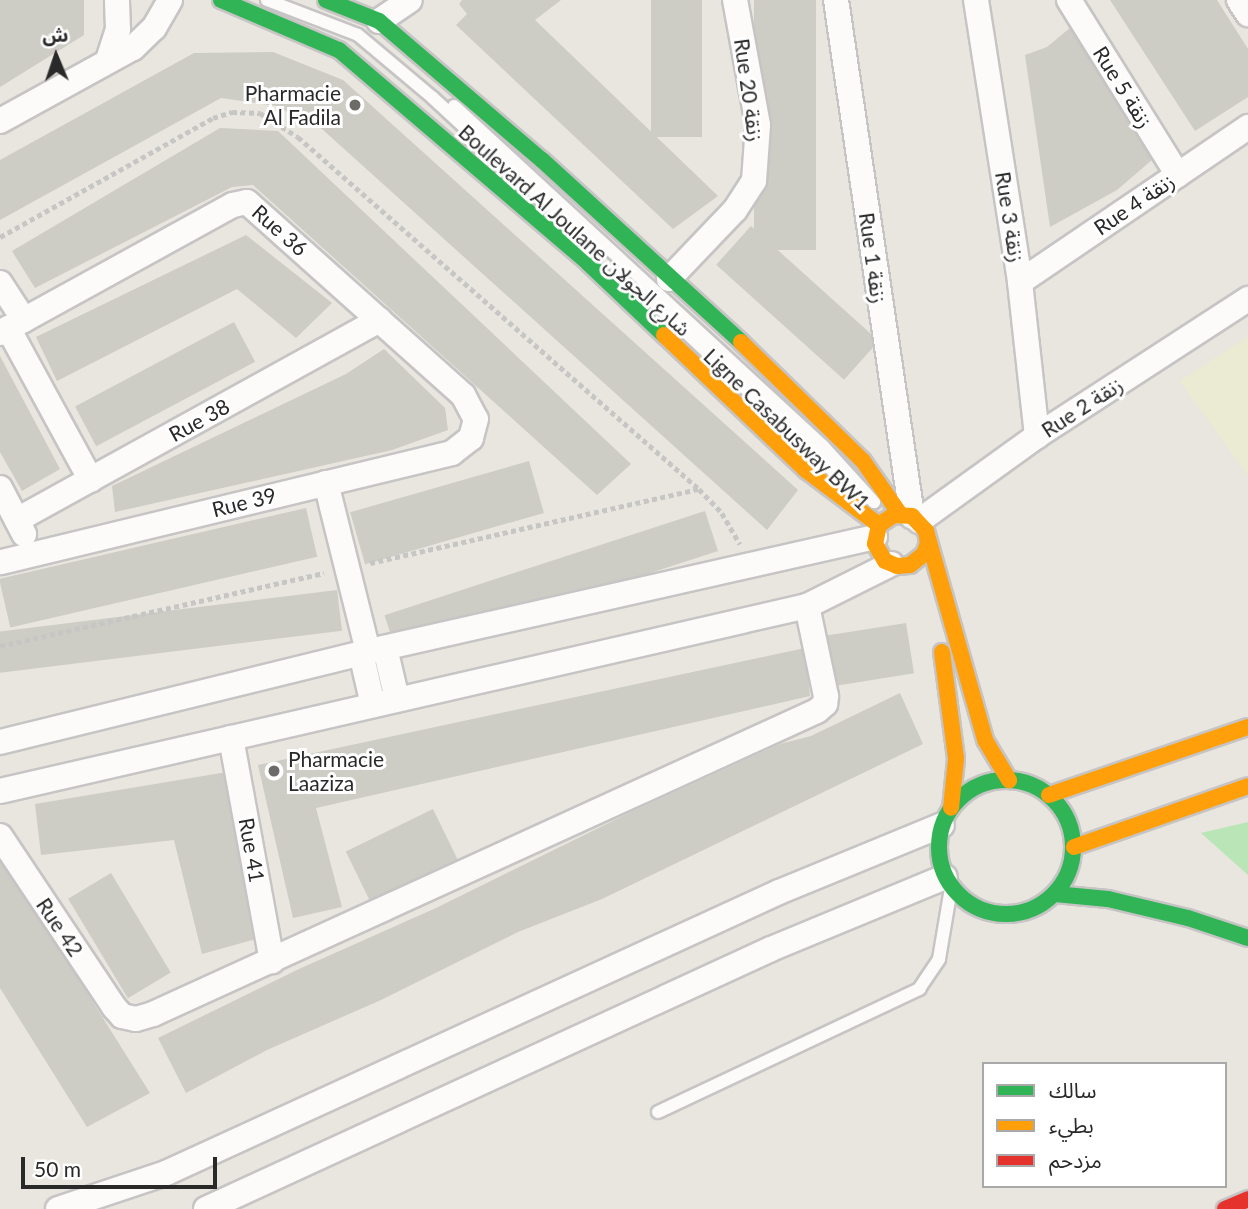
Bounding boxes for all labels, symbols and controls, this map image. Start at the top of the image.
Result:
north arrow [21,21,91,91]
text: ش [42,23,69,46]
street label: Rue 20 زنقة [729,37,769,143]
street label: Rue 5 زنقة [1088,41,1158,133]
place label: Pharmacie Al Fadila [245,80,341,130]
marker: Pharmacie Al Fadila [347,97,363,113]
street label: Boulevard Al Joulane شارع الجولان [453,119,697,341]
street label: Rue 4 زنقة [1089,168,1179,240]
street label: Rue 3 زنقة [990,170,1030,264]
street label: Rue 36 [247,199,313,261]
street label: Rue 1 زنقة [854,211,892,305]
street label: Ligne Casabusway BW1 [699,343,875,515]
street label: Rue 2 زنقة [1037,371,1127,443]
street label: Rue 38 [164,393,234,447]
street label: Rue 39 [209,482,279,522]
place label: Pharmacie Laaziza [288,746,384,796]
marker: Pharmacie Laaziza [266,763,282,779]
street label: Rue 41 [234,816,270,884]
street label: Rue 42 [31,893,89,961]
legend [982,1062,1227,1188]
text: سالك [1049,1077,1096,1102]
text: بطيء [1049,1112,1094,1137]
scale bar [24,1142,220,1186]
text: مزدحم [1049,1147,1102,1172]
text: 50 m [34,1156,81,1181]

